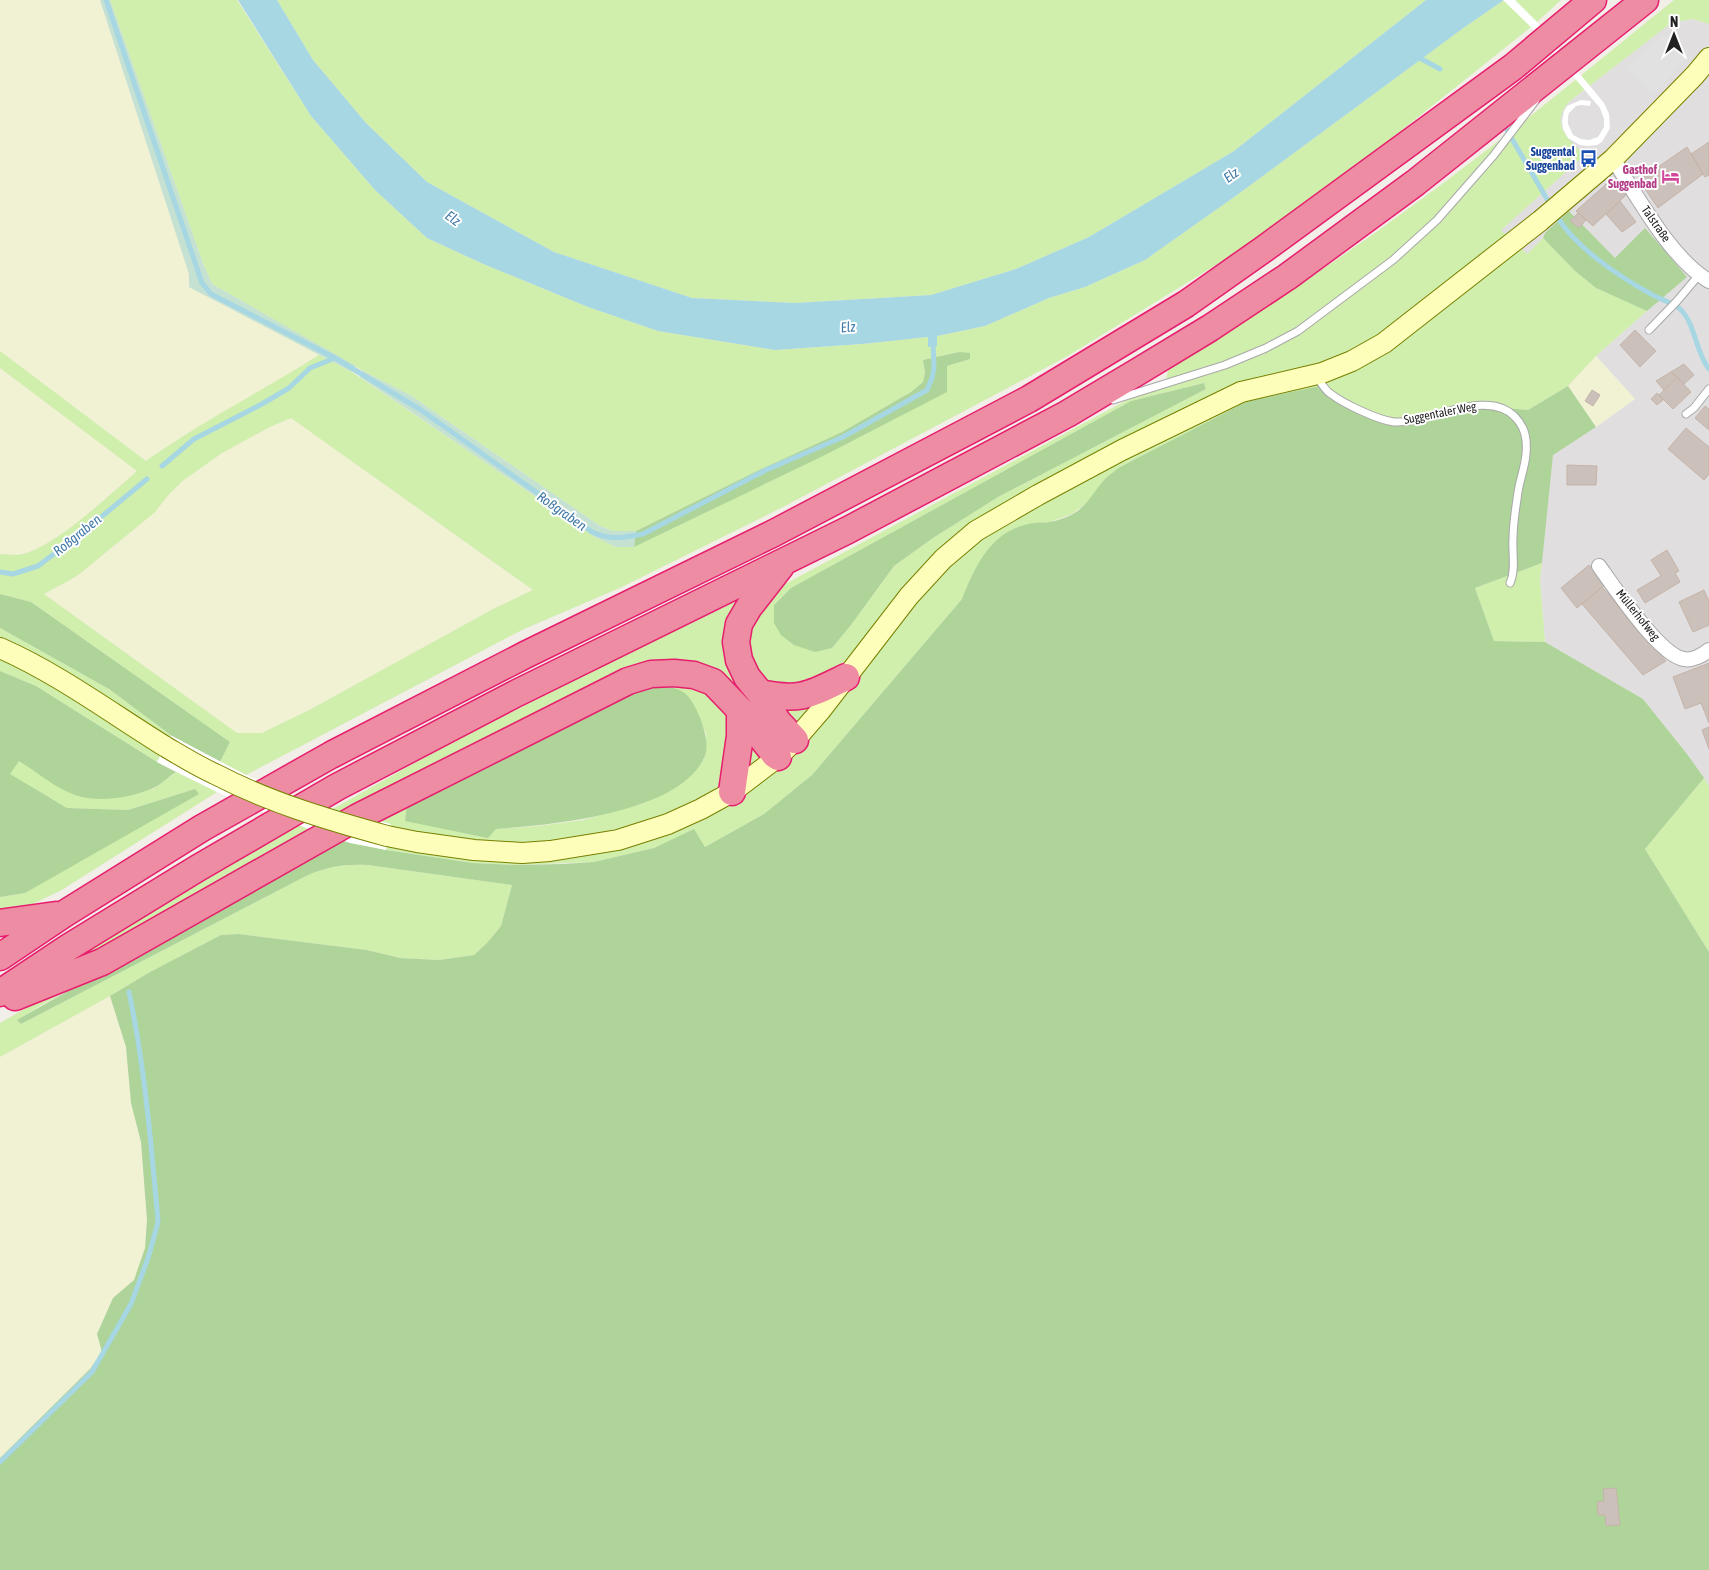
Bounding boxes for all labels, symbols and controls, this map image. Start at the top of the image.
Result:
north arrow [1649,10,1699,60]
text: N [1670,14,1678,30]
place label: Suggental Suggenbad [1526,145,1576,173]
bus stop icon: Suggental Suggenbad [1579,149,1599,169]
place label: Gasthof Suggenbad [1608,163,1658,191]
water label: Elz [1220,164,1242,186]
hotel icon: Gasthof Suggenbad [1661,167,1681,187]
street label: Talstraße [1639,203,1673,245]
water label: Elz [442,207,464,229]
water label: Elz [840,318,857,336]
street label: Suggentaler Weg [1403,399,1478,427]
water label: Roßgraben [534,488,590,534]
water label: Roßgraben [50,511,104,559]
street label: Müllerhofweg [1613,587,1663,644]

